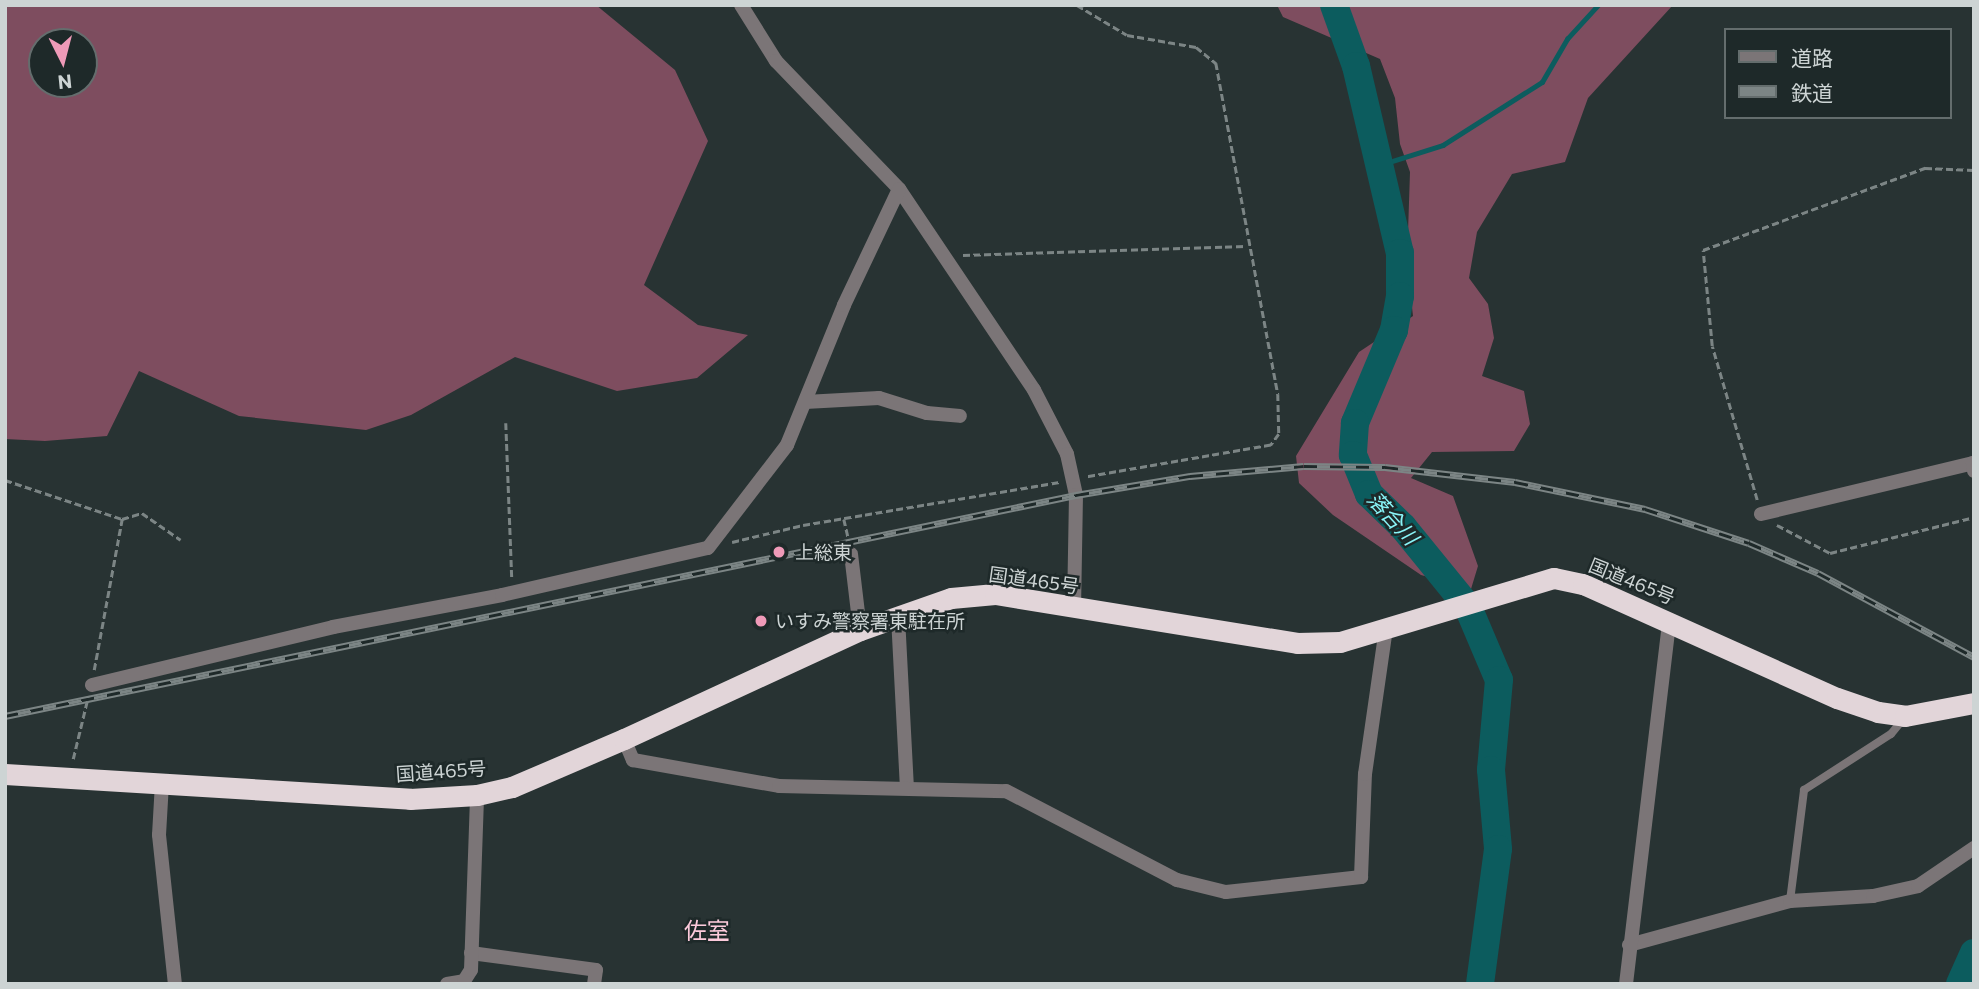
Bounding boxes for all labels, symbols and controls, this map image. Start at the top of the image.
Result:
north arrow [28,28,98,98]
legend [1724,28,1951,119]
text: 道路 [1791,45,1833,70]
text: N [57,70,73,95]
text: 鉄道 [1791,80,1833,105]
water label: 落合川 [1363,486,1423,550]
place label: 上総東 [795,541,852,563]
marker: 上総東 [769,542,789,562]
street label: 国道465号 [1586,553,1678,609]
street label: 国道465号 [987,562,1081,598]
place label: いすみ警察署東駐在所 [775,610,965,632]
marker: いすみ警察署東駐在所 [753,613,769,629]
street label: 国道465号 [395,756,487,786]
district label: 佐室 [684,916,730,944]

